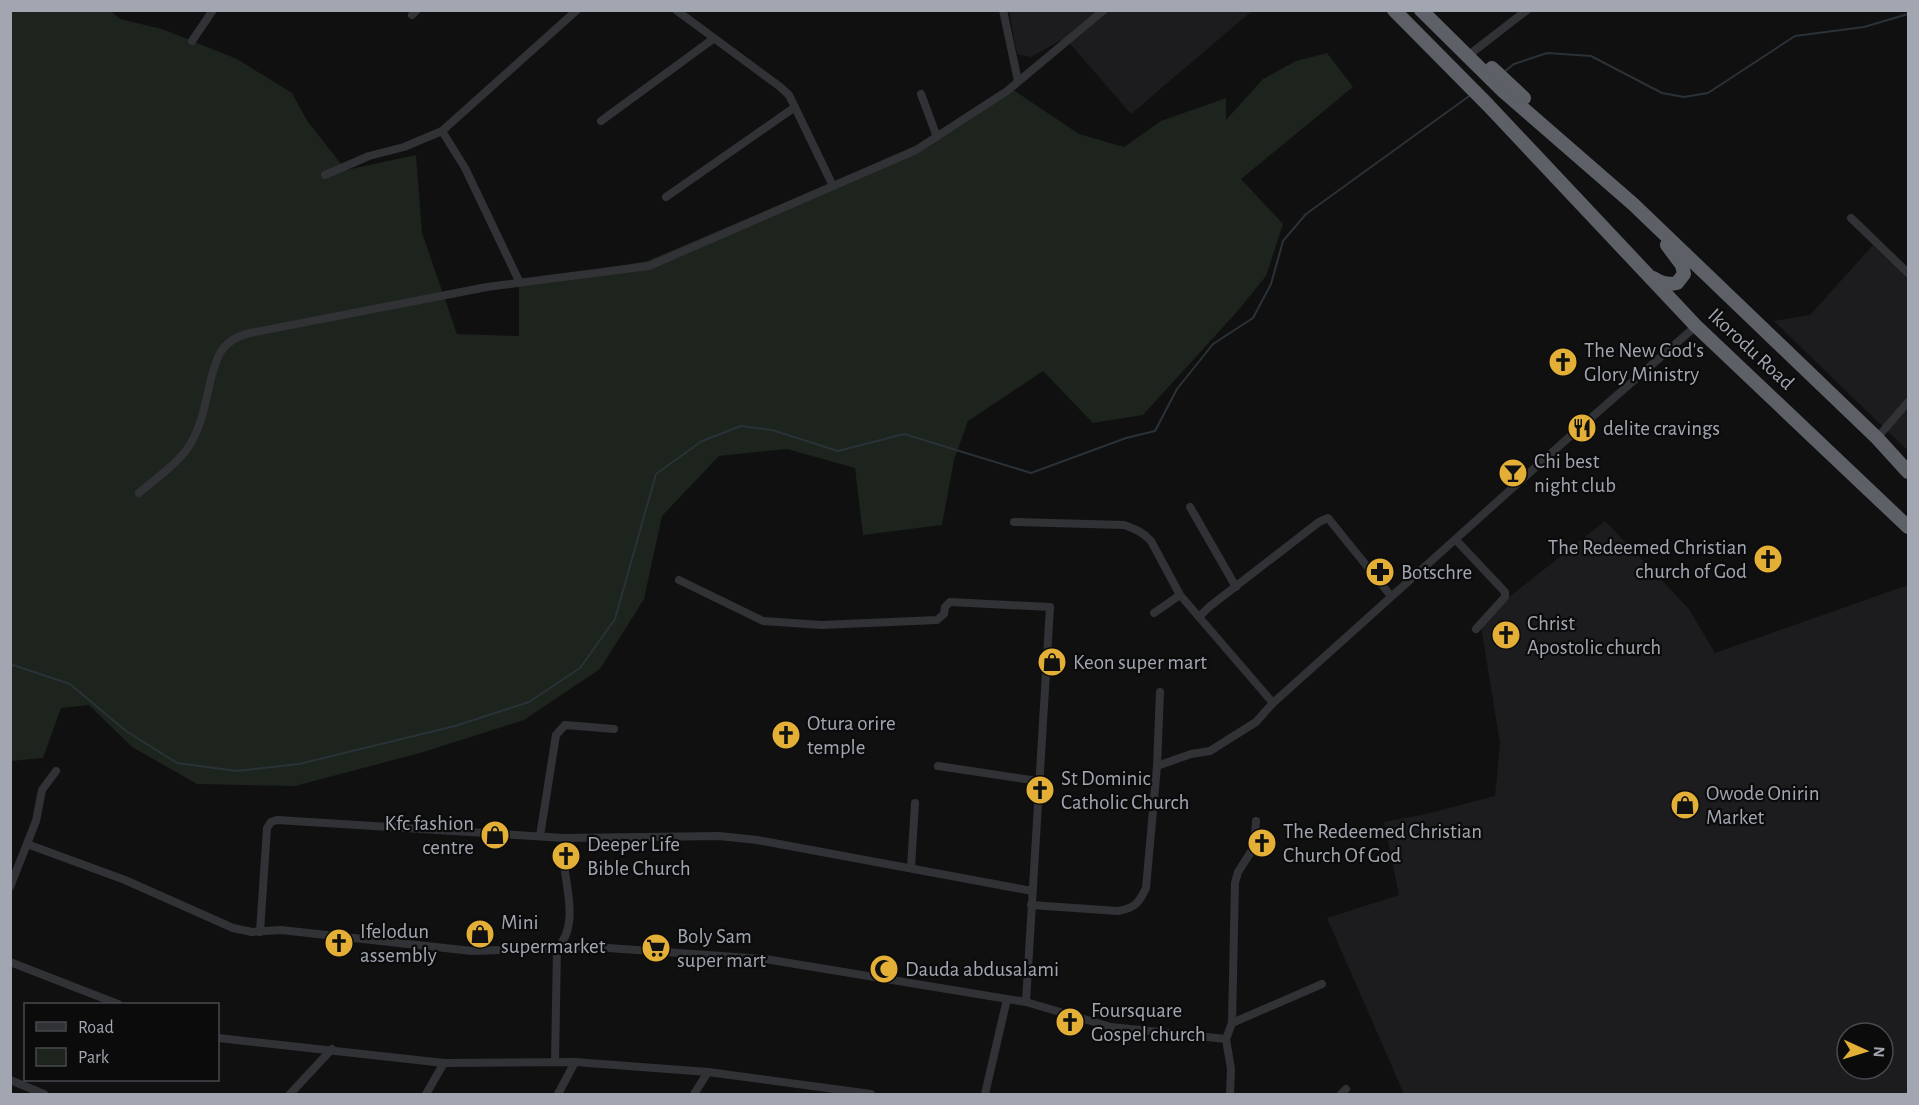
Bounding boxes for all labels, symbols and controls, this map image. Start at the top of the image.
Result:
street label: Ikorodu Road [1704,304,1798,394]
place label: The New God's Glory Ministry [1584,340,1704,385]
church icon: The New God's Glory Ministry [1547,346,1579,378]
restaurant icon: delite cravings [1566,412,1598,444]
place label: delite cravings [1603,418,1720,439]
place label: Chi best night club [1534,451,1616,496]
bar icon: Chi best night club [1497,457,1529,489]
place label: The Redeemed Christian church of God [1548,537,1747,582]
church icon: The Redeemed Christian church of God [1752,543,1784,575]
pharmacy icon: Botschre [1364,556,1396,588]
place label: Botschre [1401,562,1472,583]
place label: Christ Apostolic church [1527,613,1661,658]
church icon: Christ Apostolic church [1490,619,1522,651]
shop icon: Keon super mart [1036,646,1068,678]
place label: Keon super mart [1073,652,1207,673]
place label: Otura orire temple [807,713,896,758]
church icon: Otura orire temple [770,719,802,751]
place label: St Dominic Catholic Church [1061,768,1189,813]
church icon: St Dominic Catholic Church [1024,774,1056,806]
place label: Owode Onirin Market [1706,783,1819,828]
shop icon: Owode Onirin Market [1669,789,1701,821]
place label: Kfc fashion centre [384,813,474,858]
shop icon: Kfc fashion centre [479,819,511,851]
place label: The Redeemed Christian Church Of God [1283,821,1482,866]
church icon: The Redeemed Christian Church Of God [1246,827,1278,859]
place label: Deeper Life Bible Church [587,834,691,879]
church icon: Deeper Life Bible Church [550,840,582,872]
place label: Mini supermarket [501,912,606,957]
shop icon: Mini supermarket [464,918,496,950]
place label: Ifelodun assembly [360,921,437,966]
place label: Boly Sam super mart [677,926,766,971]
church icon: Ifelodun assembly [323,927,355,959]
supermarket icon: Boly Sam super mart [640,932,672,964]
mosque icon: Dauda abdusalami [868,953,900,985]
place label: Dauda abdusalami [905,959,1059,980]
place label: Foursquare Gospel church [1091,1000,1206,1045]
legend [24,1003,219,1081]
church icon: Foursquare Gospel church [1054,1006,1086,1038]
text: Road [78,1019,114,1037]
north arrow [1835,1021,1895,1081]
text: N [1871,1046,1887,1058]
text: Park [78,1049,110,1067]

